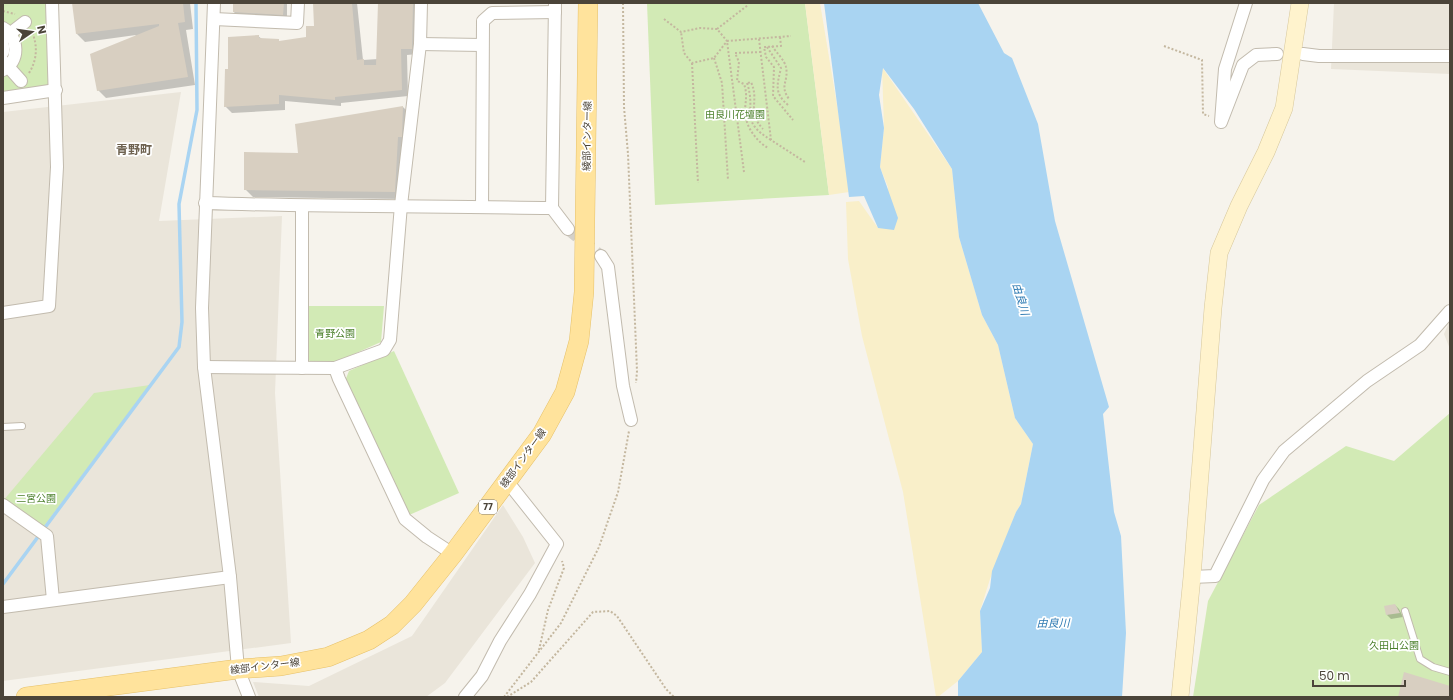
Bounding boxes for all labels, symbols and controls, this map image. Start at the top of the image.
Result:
north arrow [12,12,52,52]
text: N [33,24,50,36]
street label: 綾部インター線 [579,101,595,171]
park label: 由良川花壇園 [705,107,765,122]
district label: 青野町 [116,141,152,158]
water label: 由良川 [1009,281,1034,318]
park label: 青野公園 [315,326,355,341]
street label: 綾部インター線 [496,425,550,491]
park label: 二宮公園 [16,491,56,506]
road number: 77 [479,500,497,514]
water label: 由良川 [1037,615,1070,631]
park label: 久田山公園 [1369,638,1419,653]
street label: 綾部インター線 [229,654,301,678]
scale bar [1313,662,1405,688]
text: 50 m [1319,667,1350,684]

